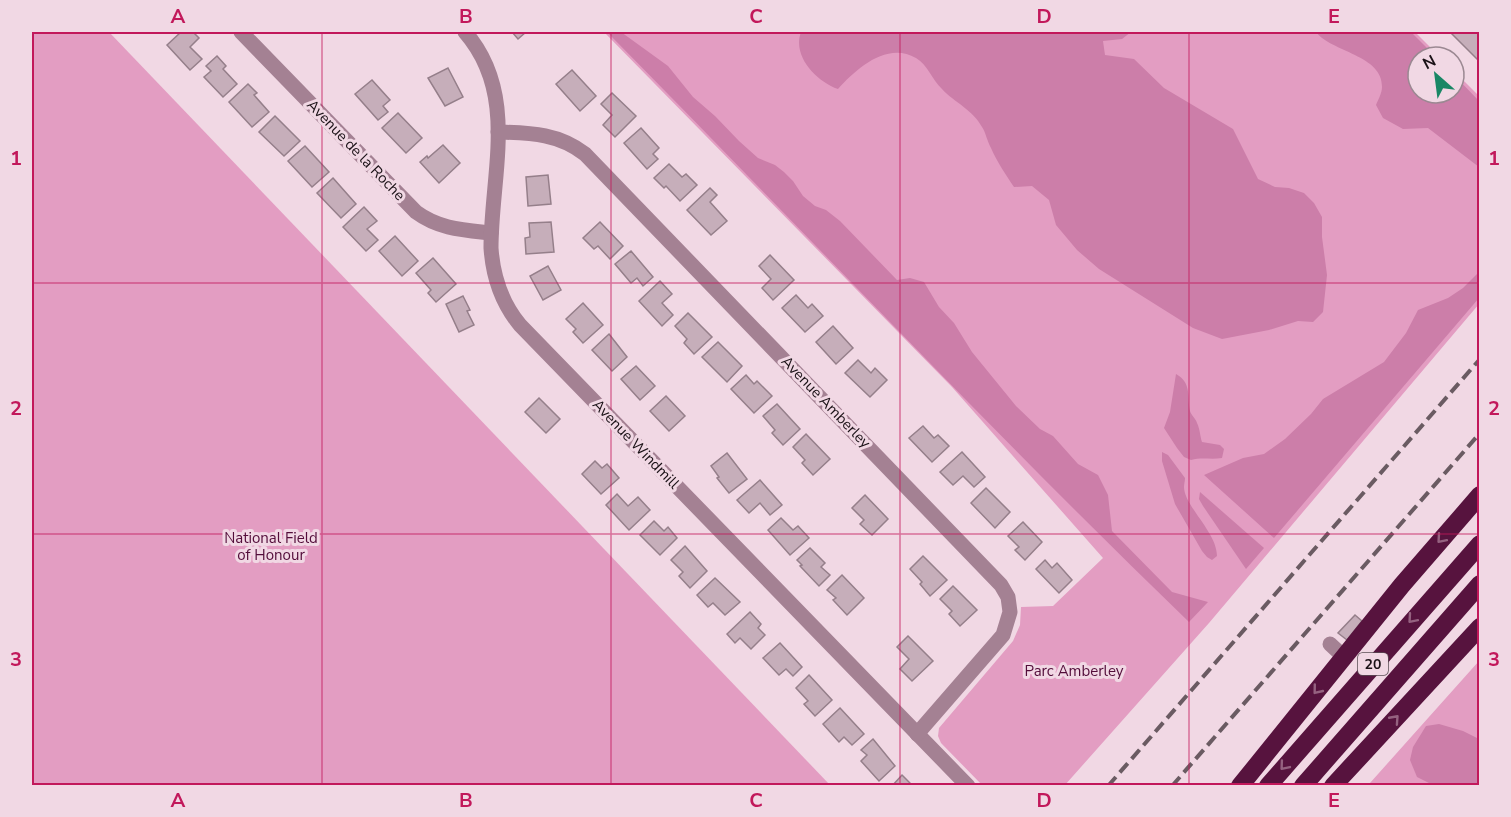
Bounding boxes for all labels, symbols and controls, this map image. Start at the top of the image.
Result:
text: A [171,3,186,30]
text: B [459,3,473,30]
text: C [749,3,763,30]
text: D [1036,3,1052,30]
text: E [1328,3,1340,30]
north arrow [1406,45,1466,105]
text: N [1419,50,1440,75]
street label: Avenue de la Roche [302,95,410,205]
text: 1 [10,145,22,172]
text: 1 [1488,145,1500,172]
street label: Avenue Amberley [777,352,875,453]
text: 2 [10,395,22,422]
street label: Avenue Windmill [588,395,684,494]
text: 2 [1488,395,1500,422]
park label: National Field of Honour [224,528,318,565]
one-way arrow [1437,532,1448,543]
one-way arrow [1409,612,1420,623]
text: 3 [10,646,22,673]
text: 3 [1488,646,1500,673]
road number: 20 [1358,653,1388,675]
park label: Parc Amberley [1025,661,1124,681]
one-way arrow [1314,683,1325,694]
one-way arrow [1388,715,1399,726]
one-way arrow [1280,759,1291,770]
text: A [171,787,186,814]
text: B [459,787,473,814]
text: C [749,787,763,814]
text: D [1036,787,1052,814]
text: E [1328,787,1340,814]

